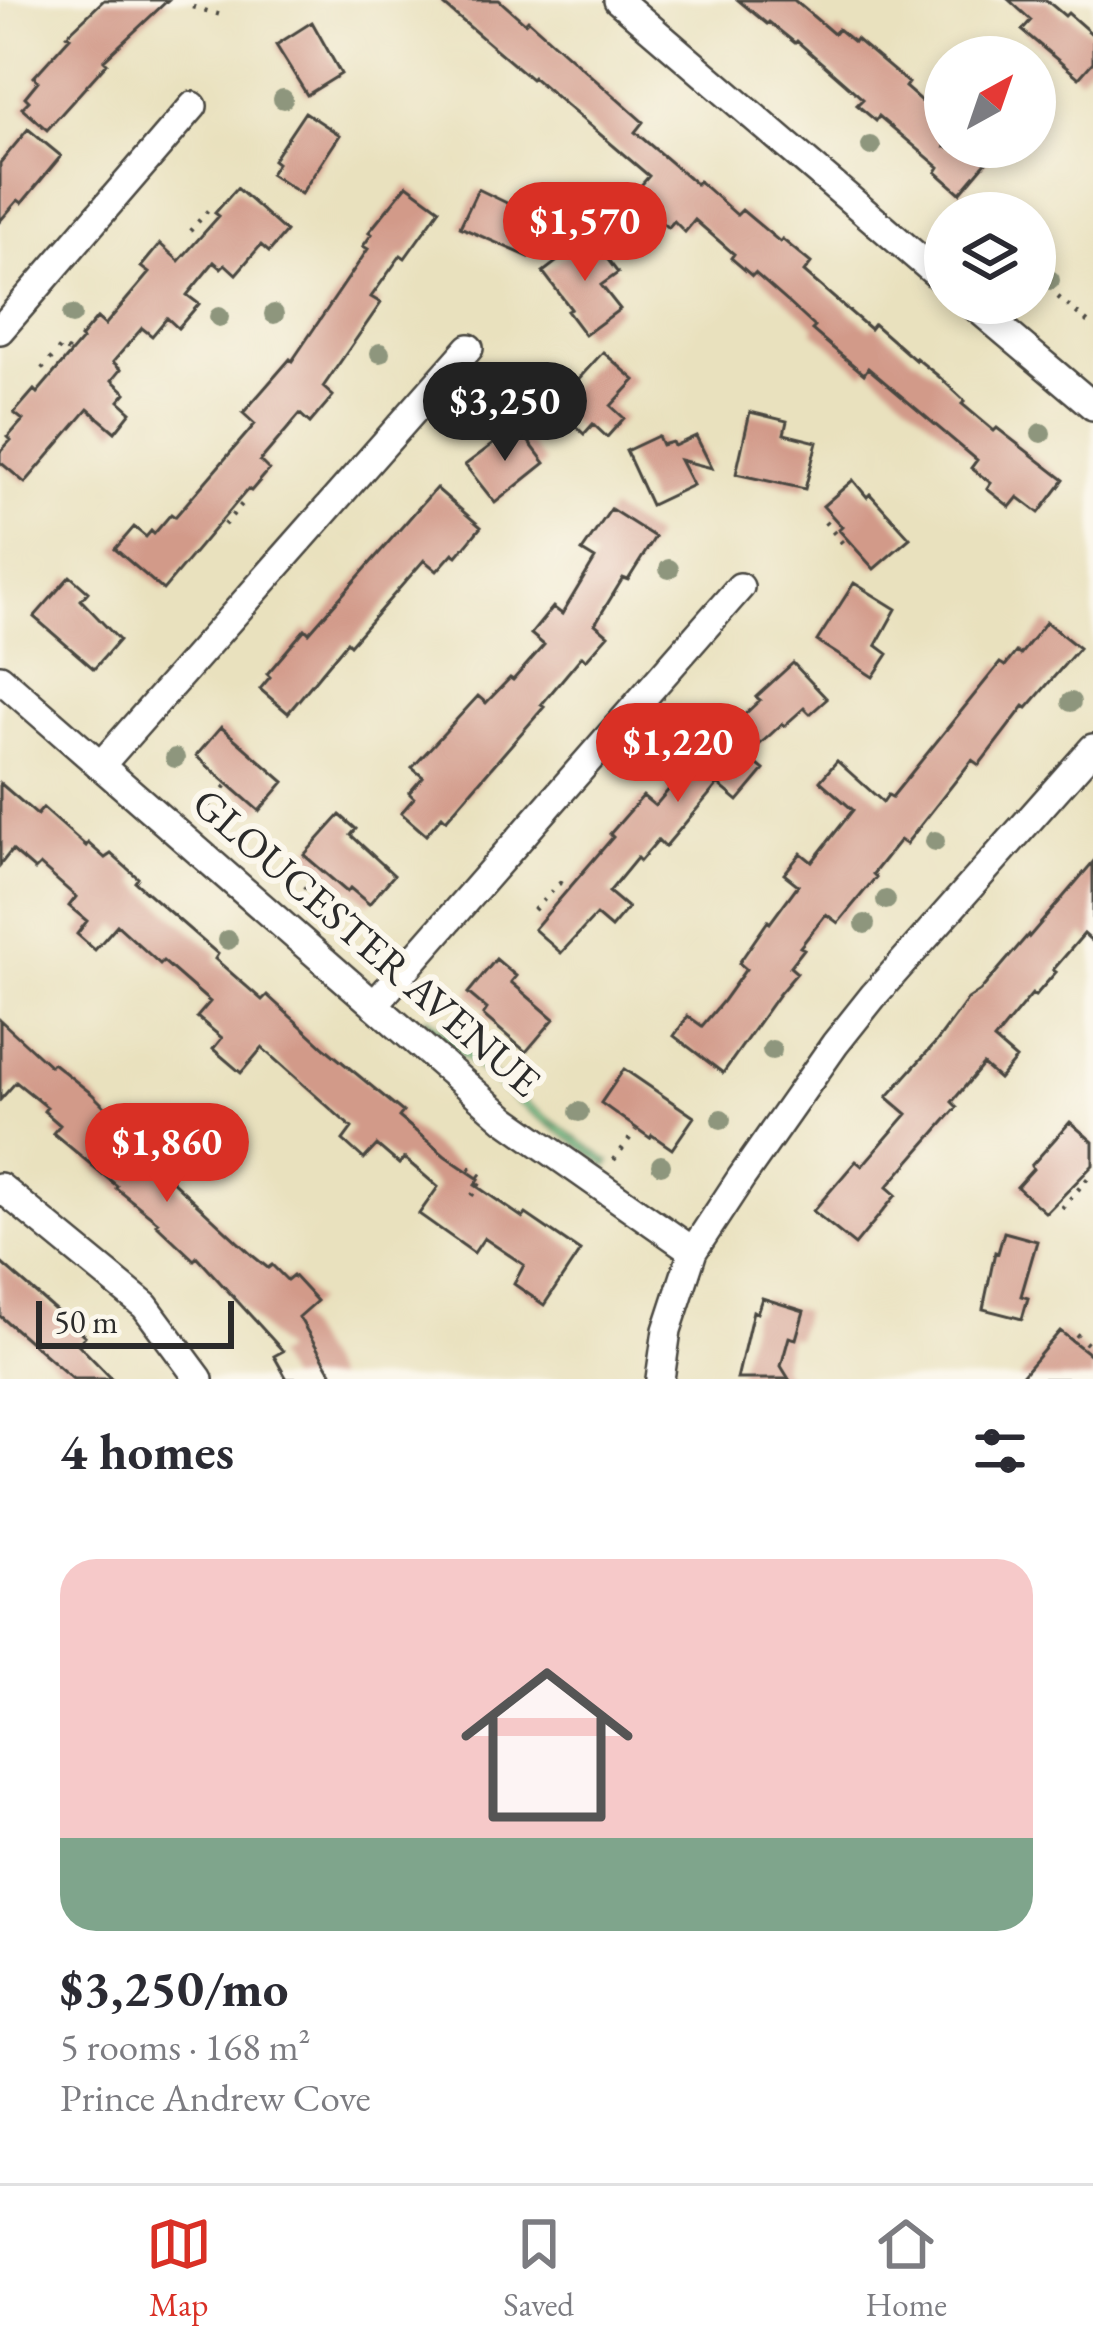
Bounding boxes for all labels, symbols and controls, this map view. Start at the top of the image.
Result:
north arrow [924,36,1056,168]
map controls [924,36,1056,324]
pin: $1,570 [487,182,683,284]
button: layers [924,192,1056,324]
text: $1,570 [530,195,640,246]
pin: $3,250 [407,362,603,464]
text: $3,250 [450,375,560,426]
pin: $1,220 [580,703,776,805]
text: $1,220 [623,716,733,767]
street label: GLOUCESTER AVENUE [181,775,553,1109]
pin: $1,860 [69,1103,265,1205]
text: $1,860 [112,1116,222,1167]
scale bar [36,1295,234,1348]
text: 50 m [54,1300,118,1343]
text: 4 homes [60,1418,234,1484]
icon: filters [967,1418,1033,1484]
icon: home [439,1637,655,1853]
text: $3,250/mo [60,1955,288,2021]
text: 5 rooms · 168 m² [60,2021,311,2072]
text: Prince Andrew Cove [60,2072,371,2123]
tab: Map [146,2211,212,2326]
tab: Saved [503,2211,574,2326]
tab: Home [866,2211,947,2326]

